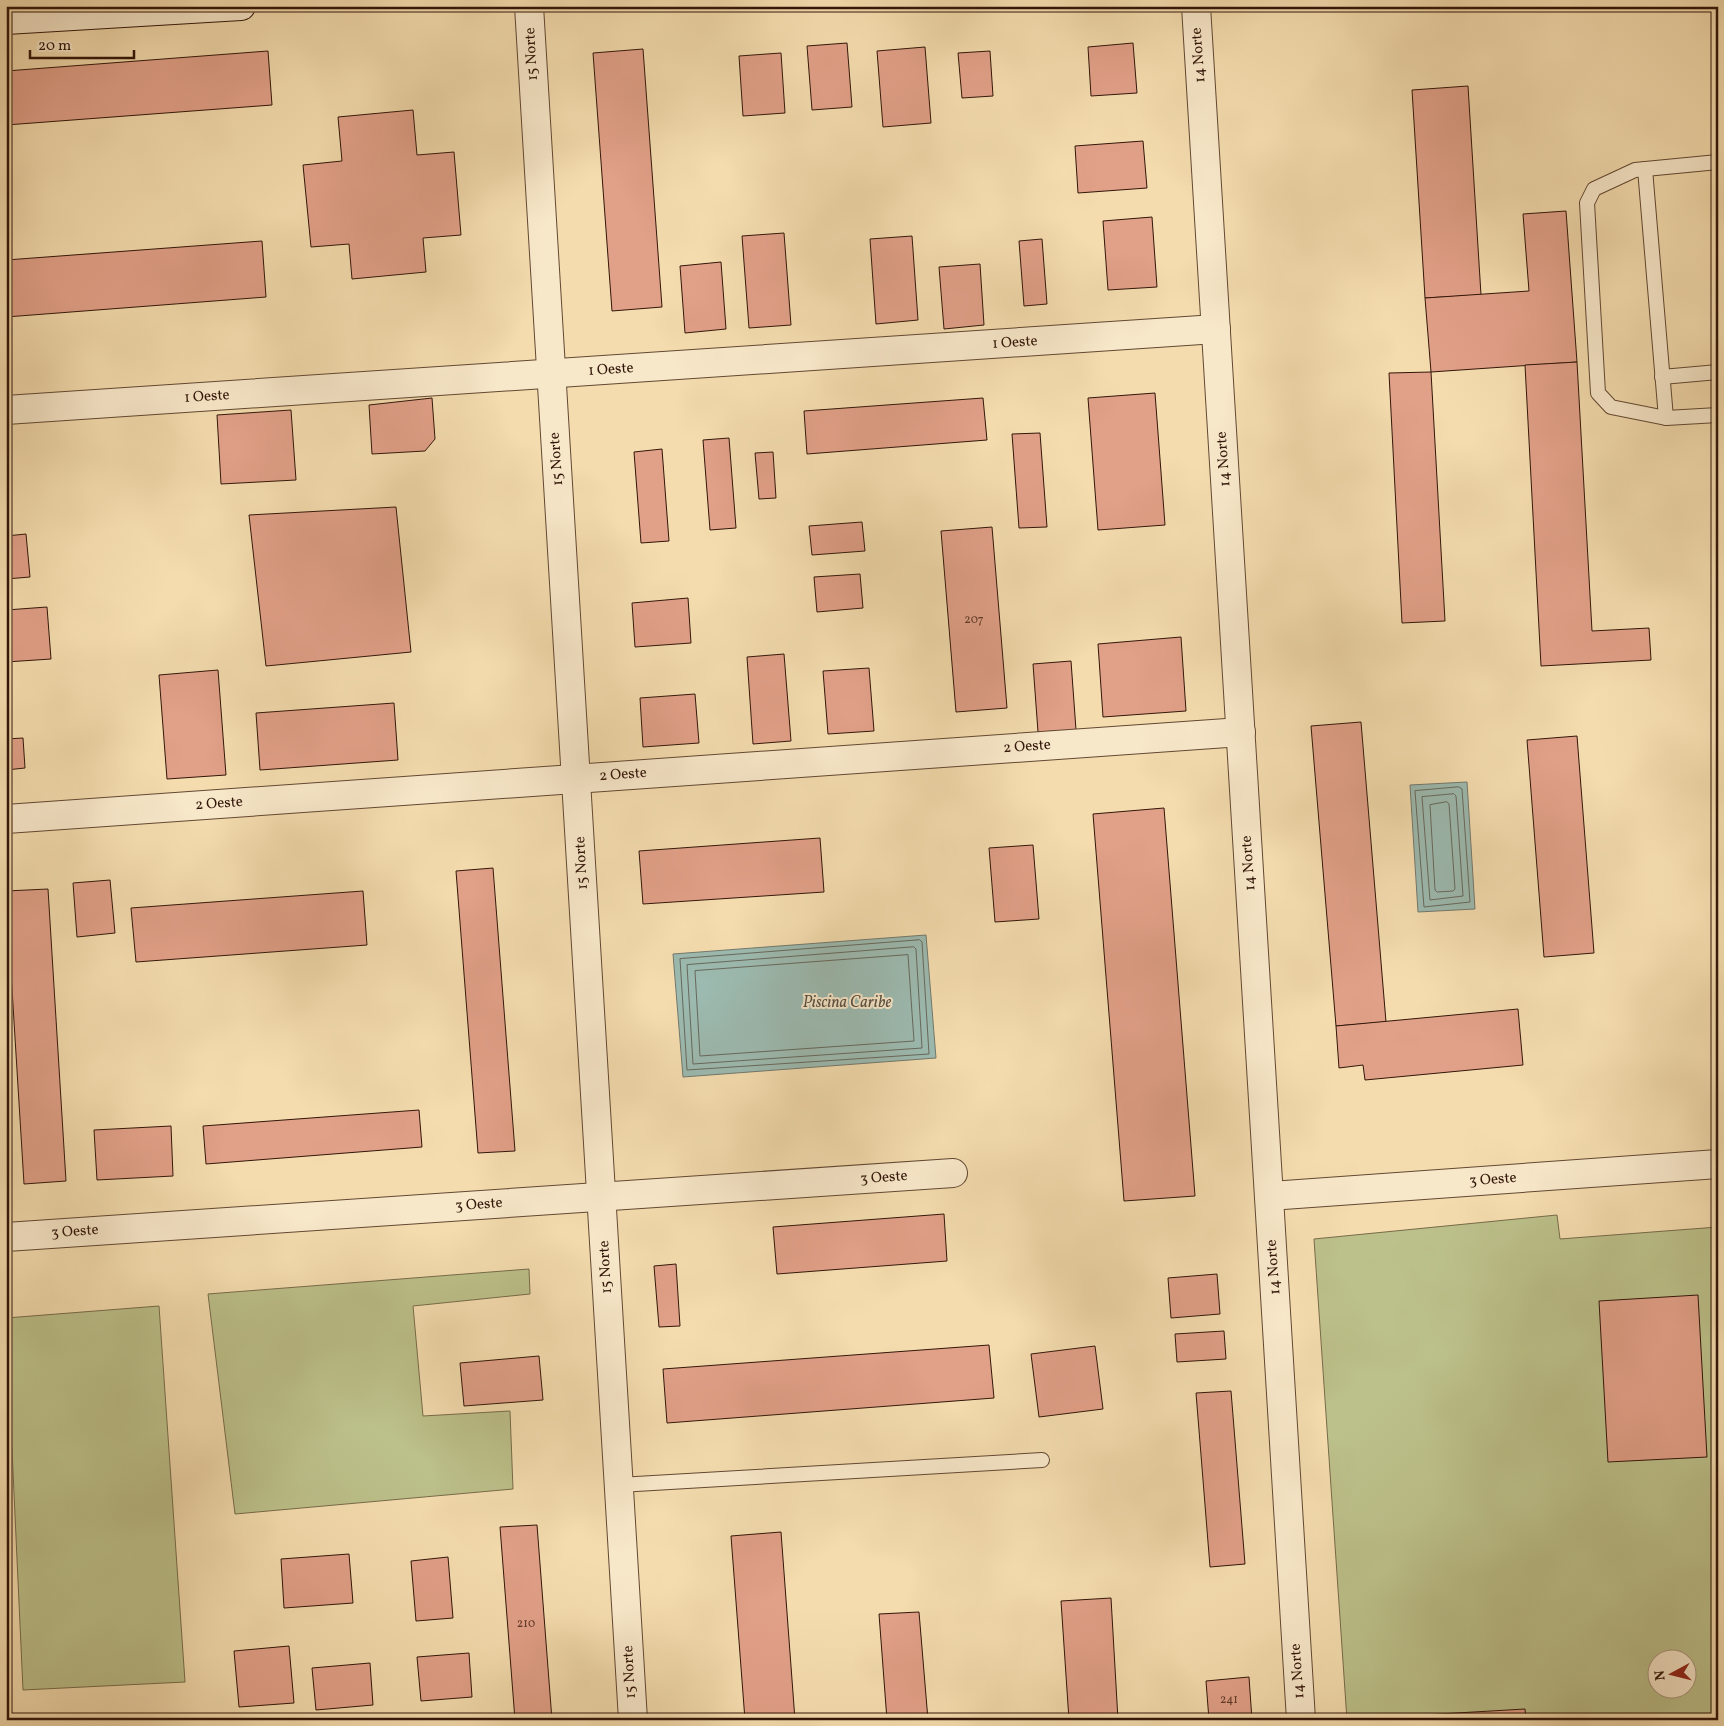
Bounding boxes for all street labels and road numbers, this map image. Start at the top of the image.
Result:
street label: 15 Norte [520,27,544,81]
street label: 14 Norte [1187,27,1211,83]
street label: 1 Oeste [992,331,1038,355]
street label: 1 Oeste [588,358,634,382]
street label: 1 Oeste [184,385,230,409]
street label: 14 Norte [1212,431,1236,487]
street label: 15 Norte [545,432,569,486]
street label: 2 Oeste [1002,735,1052,759]
street label: 2 Oeste [598,763,648,787]
street label: 2 Oeste [194,792,244,816]
street label: 14 Norte [1237,835,1261,891]
street label: 15 Norte [570,836,594,890]
street label: 3 Oeste [860,1166,908,1190]
street label: 3 Oeste [1469,1168,1517,1192]
street label: 3 Oeste [455,1193,503,1217]
street label: 3 Oeste [51,1220,99,1244]
street label: 14 Norte [1262,1239,1286,1295]
street label: 15 Norte [594,1240,618,1294]
street label: 14 Norte [1286,1643,1310,1699]
street label: 15 Norte [618,1645,642,1699]

